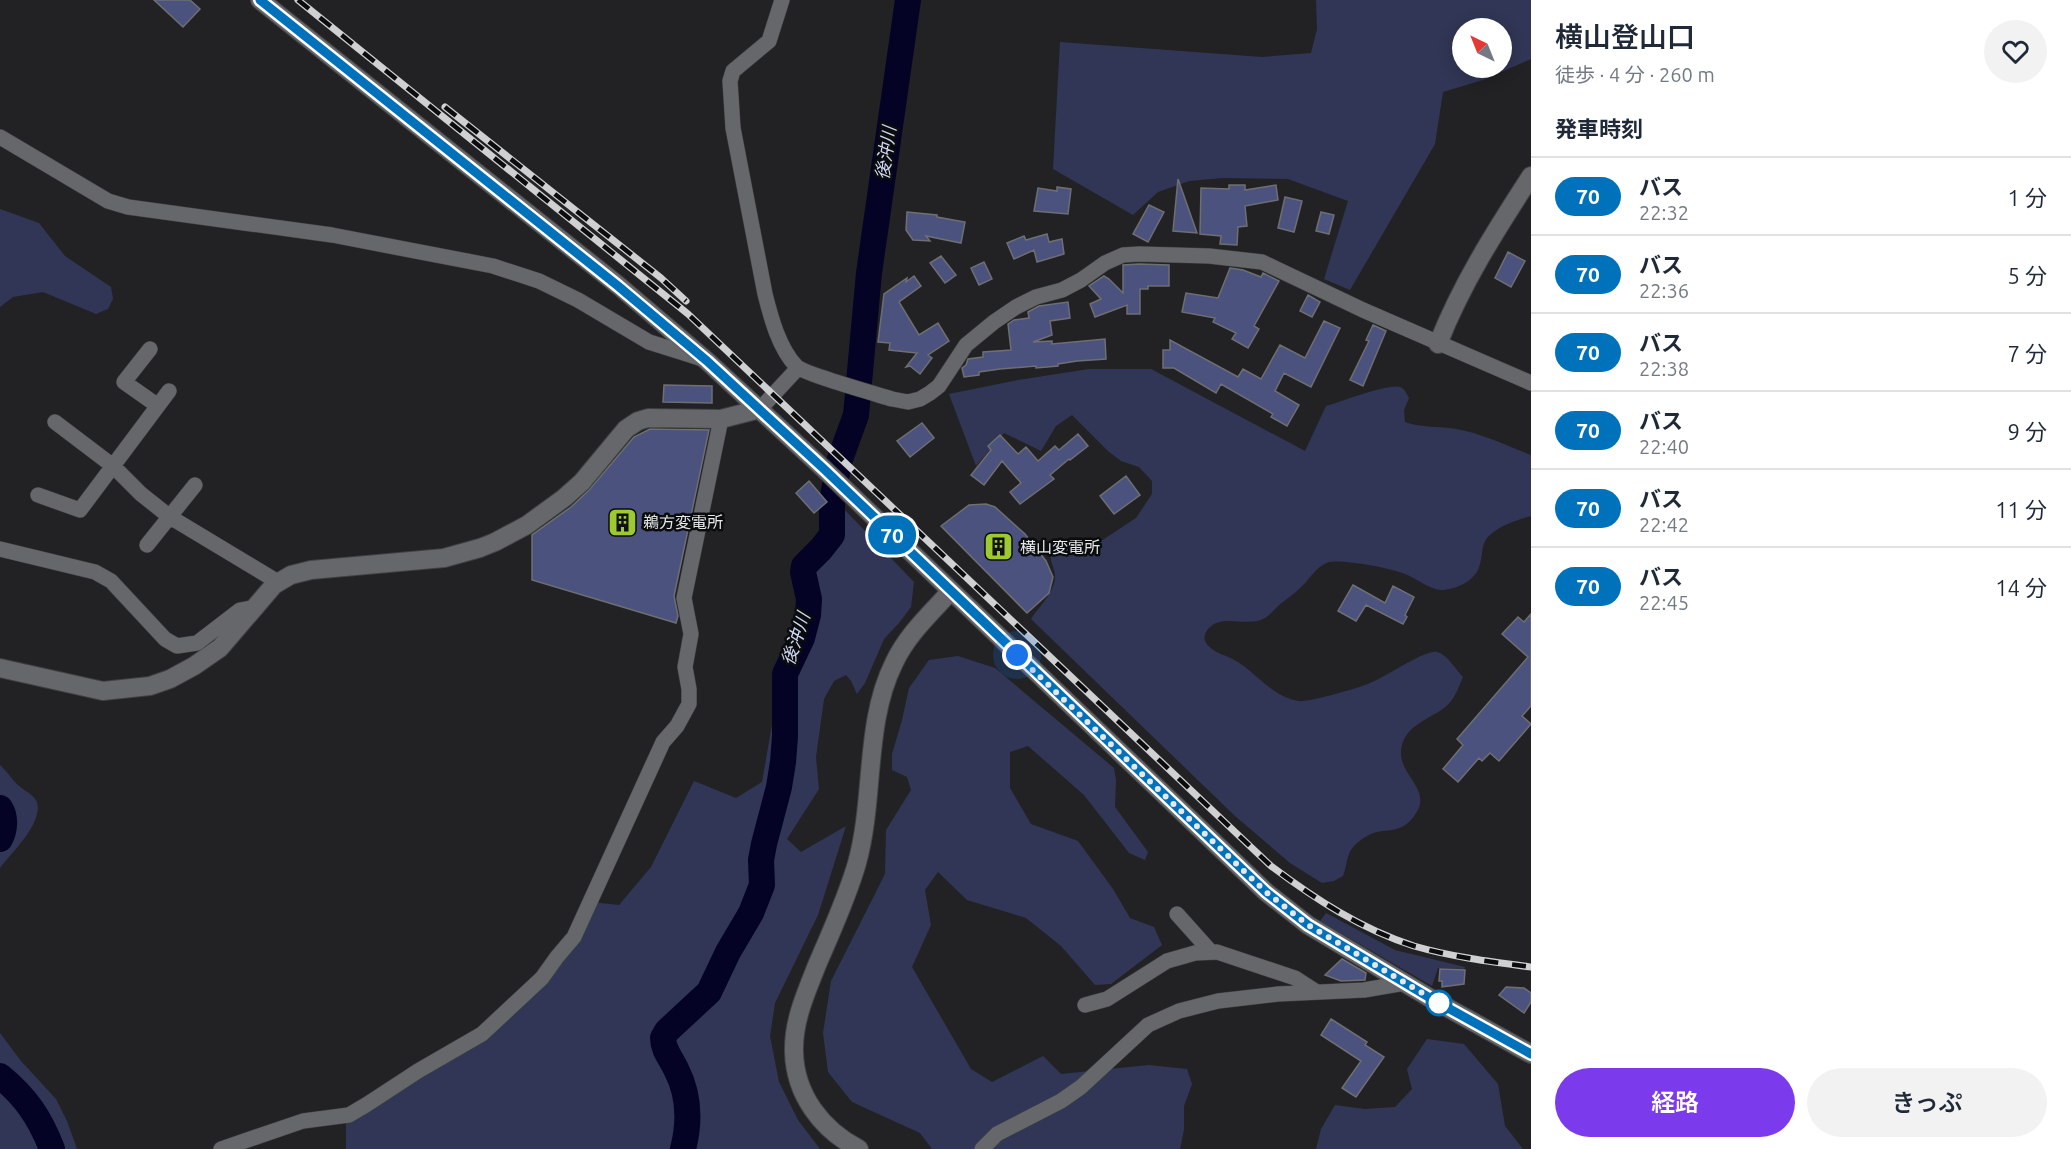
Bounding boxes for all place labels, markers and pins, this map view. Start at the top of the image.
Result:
building icon: 鵜方変電所 [606,506,638,538]
place label: 鵜方変電所 [643,513,723,531]
building icon: 横山変電所 [983,531,1015,563]
place label: 横山変電所 [1020,538,1100,556]
unlabelled marker [1426,990,1452,1016]

